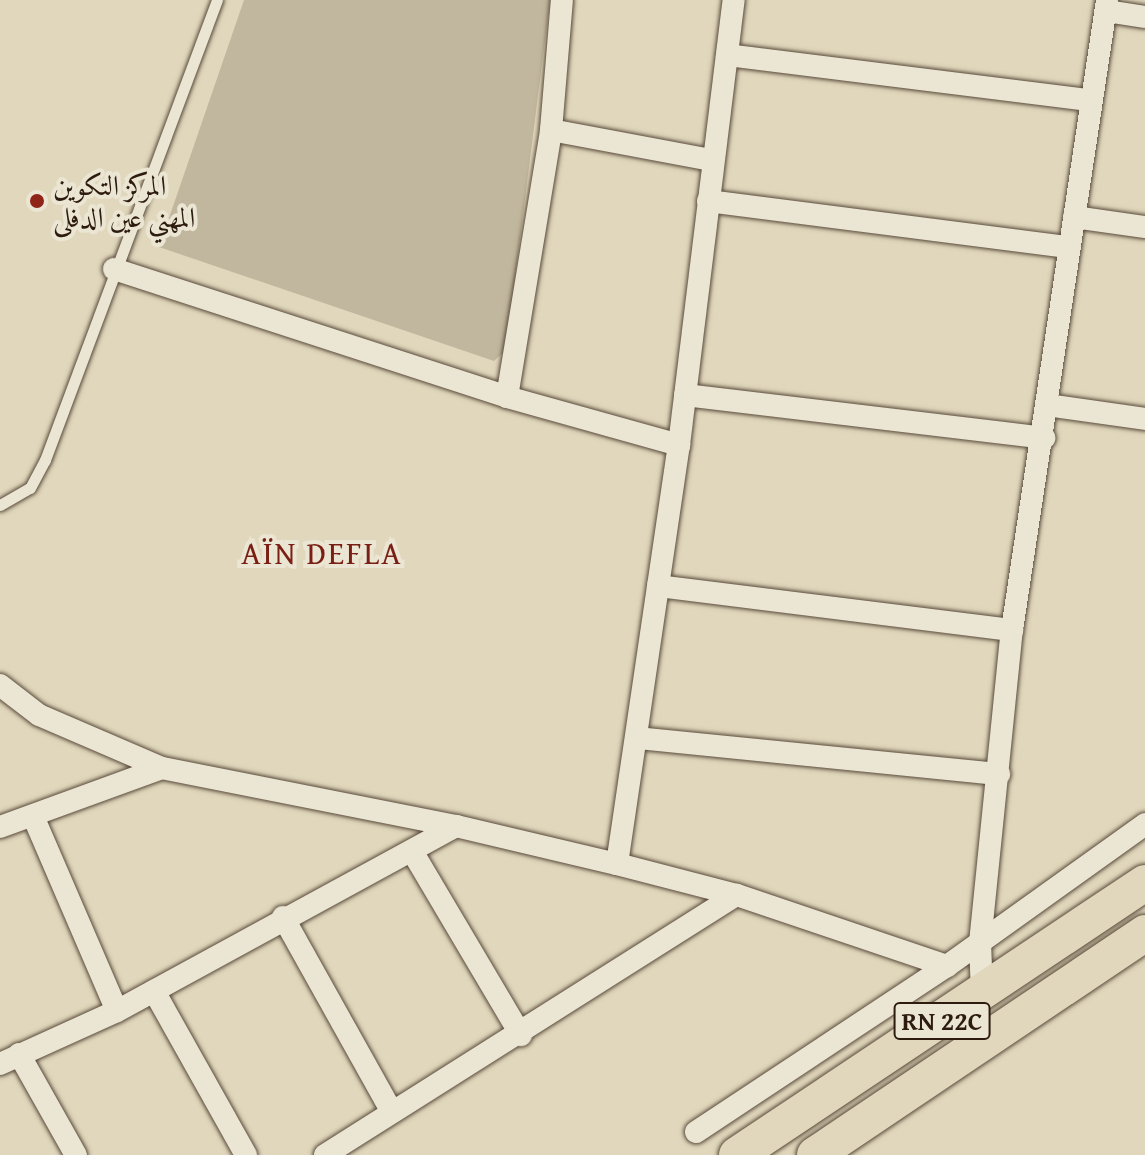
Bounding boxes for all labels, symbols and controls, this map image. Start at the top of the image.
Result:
place label: المركز التكوين المهني عين الدفلى [53,168,195,234]
marker: المركز التكوين المهني عين الدفلى [28,192,46,210]
district label: AÏN DEFLA [241,534,403,572]
road number: RN 22C [892,999,992,1043]

